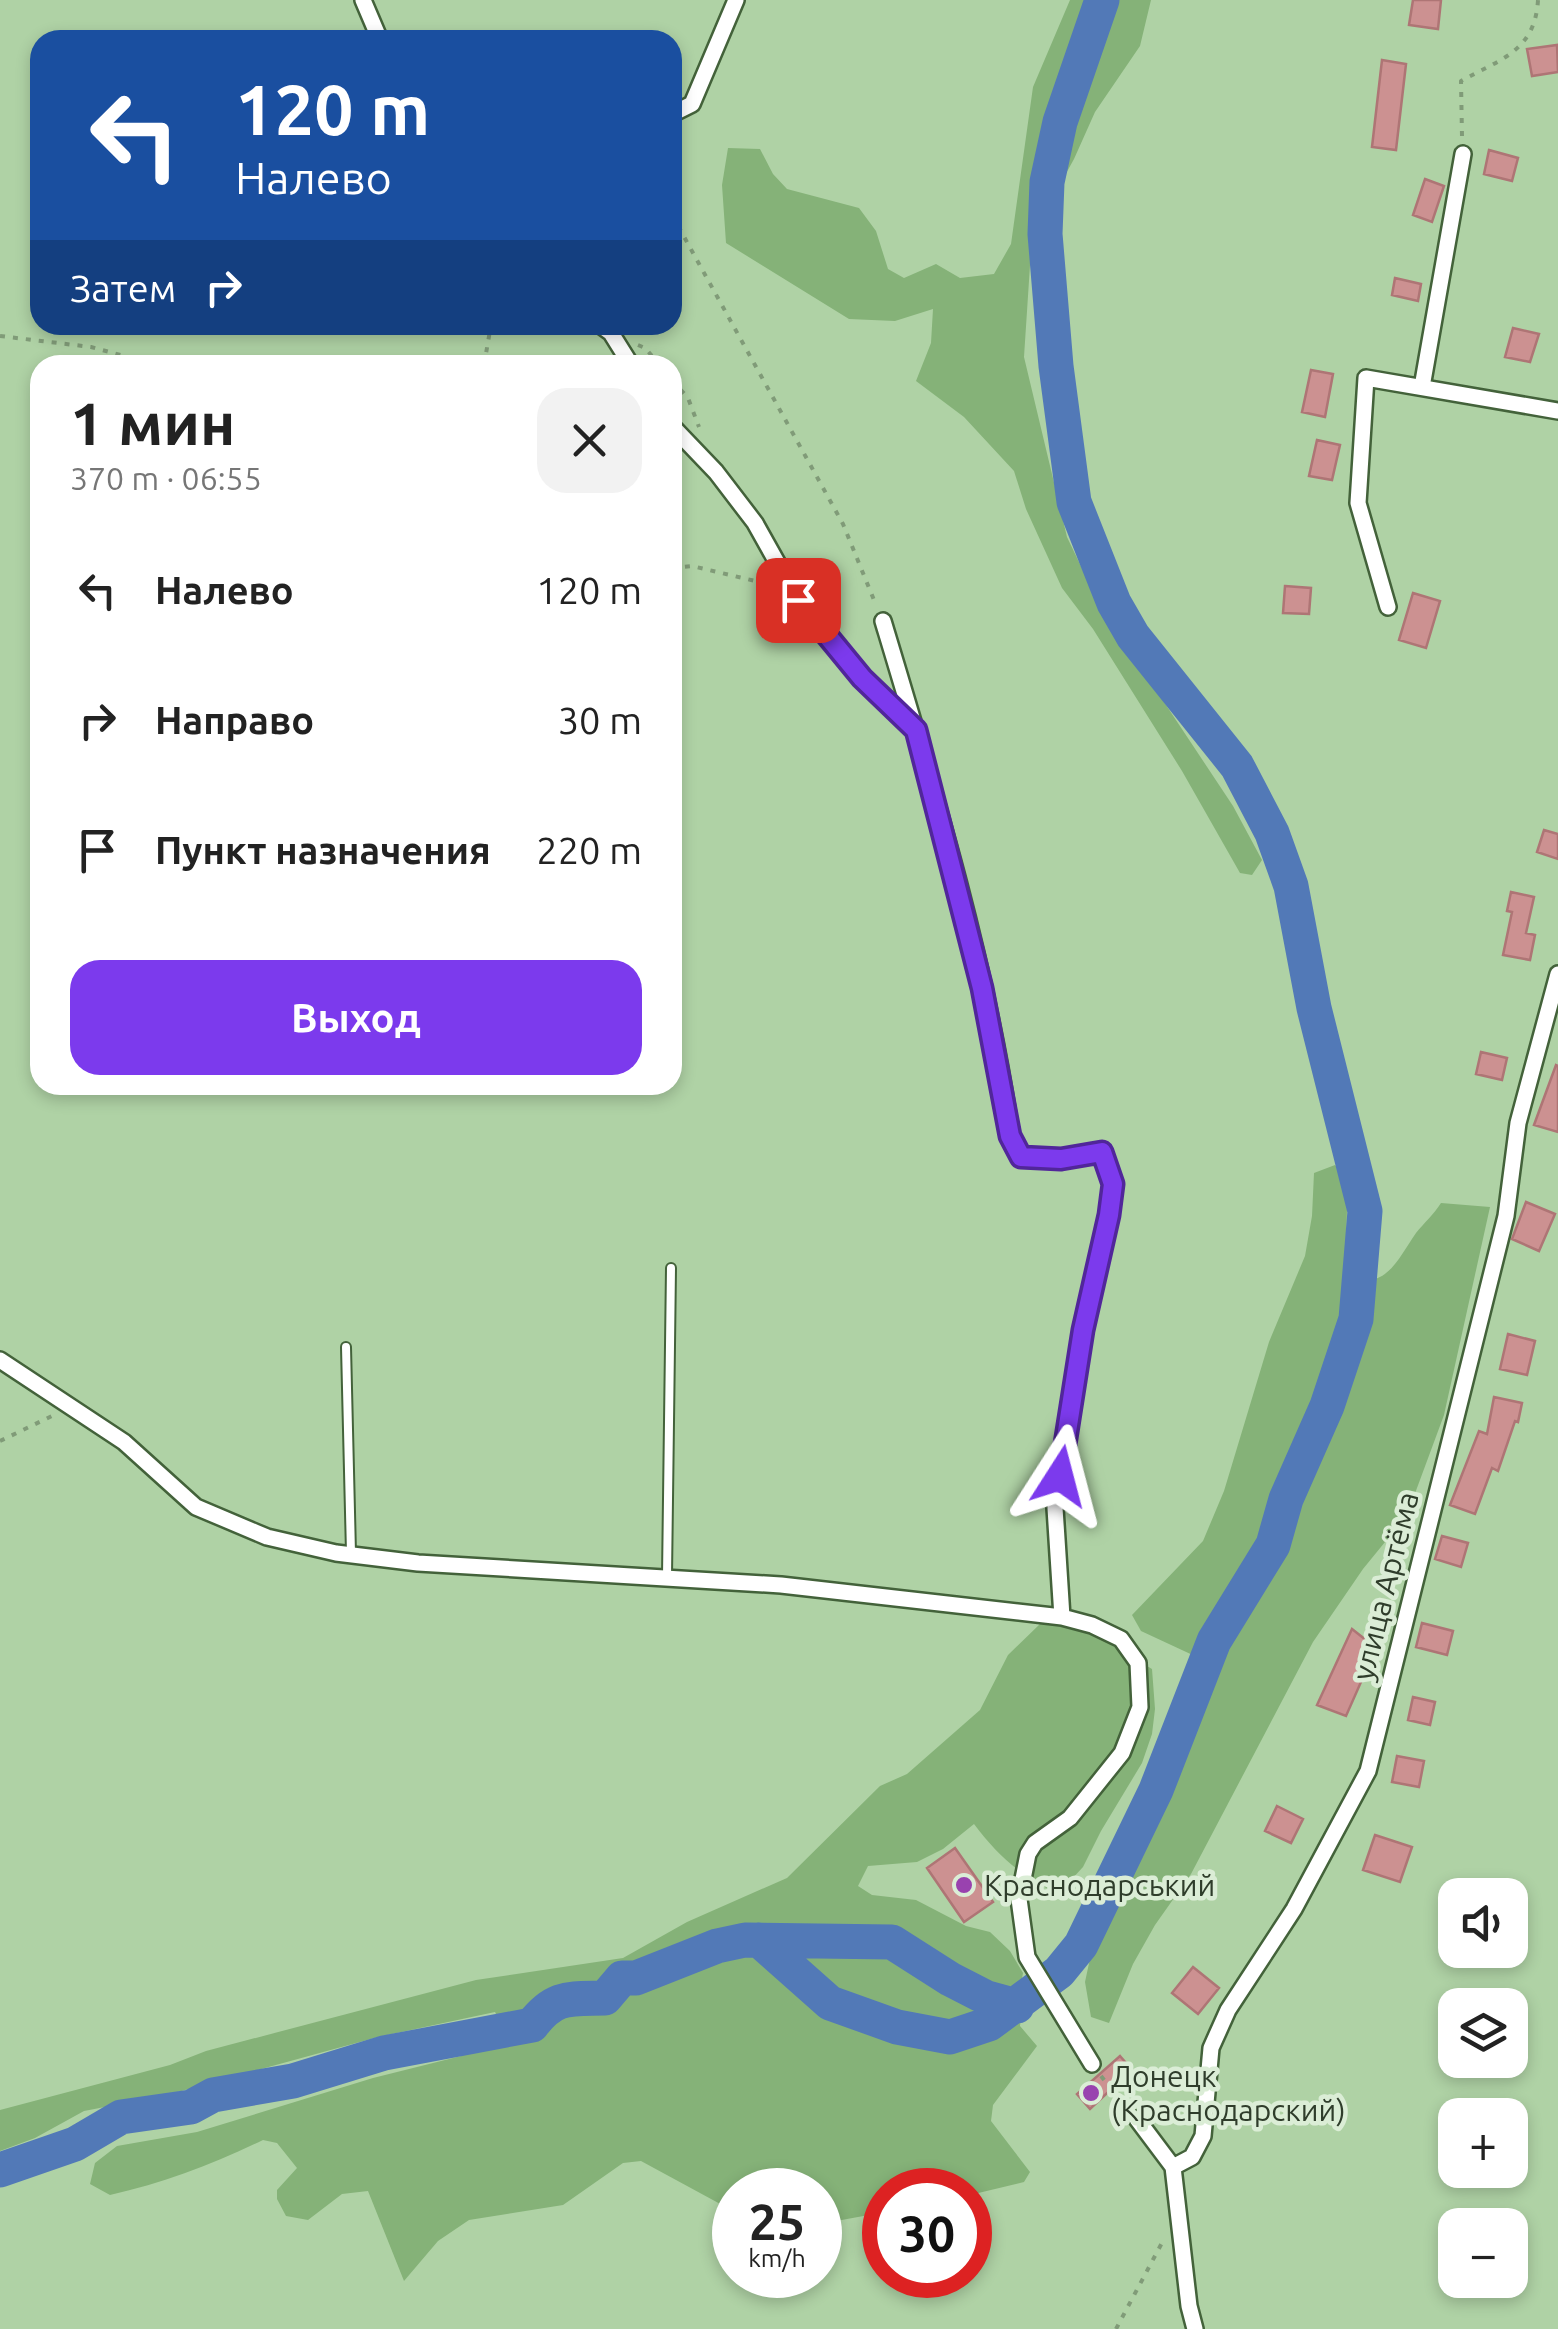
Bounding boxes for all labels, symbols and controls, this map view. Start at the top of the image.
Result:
icon: left [70,70,200,200]
text: 120 m [235,70,430,148]
text: Налево [235,152,392,203]
icon: right [196,260,251,315]
text: Затем [70,267,176,309]
button: close [537,388,642,493]
text: 1 мин [70,389,235,456]
text: 370 m · 06:55 [70,460,262,496]
pin [756,558,841,643]
icon: left [70,563,125,618]
text: Налево [155,569,294,611]
text: 120 m [536,569,642,611]
icon: arrive [771,573,826,628]
icon: right [70,693,125,748]
text: Направо [155,699,314,741]
text: 30 m [558,699,642,741]
icon: arrive [70,823,125,878]
text: Пункт назначения [155,829,491,871]
text: 220 m [536,829,642,871]
button: Выход [70,960,642,1075]
position arrow [1008,1424,1112,1528]
street label: улица Артёма [1345,1488,1425,1684]
place label: Краснодарський [984,1868,1215,1902]
marker: Краснодарський [953,1874,975,1896]
map controls [1438,1878,1528,2298]
button: sound [1438,1878,1528,1968]
button: layers [1438,1988,1528,2078]
place label: Донецк (Краснодарский) [1111,2059,1346,2127]
marker: Донецк (Краснодарский) [1080,2082,1102,2104]
button: + [1438,2098,1528,2188]
speed limit sign: 30 [862,2168,992,2298]
text: 25 [749,2193,805,2249]
button: − [1438,2208,1528,2298]
text: km/h [748,2244,806,2272]

